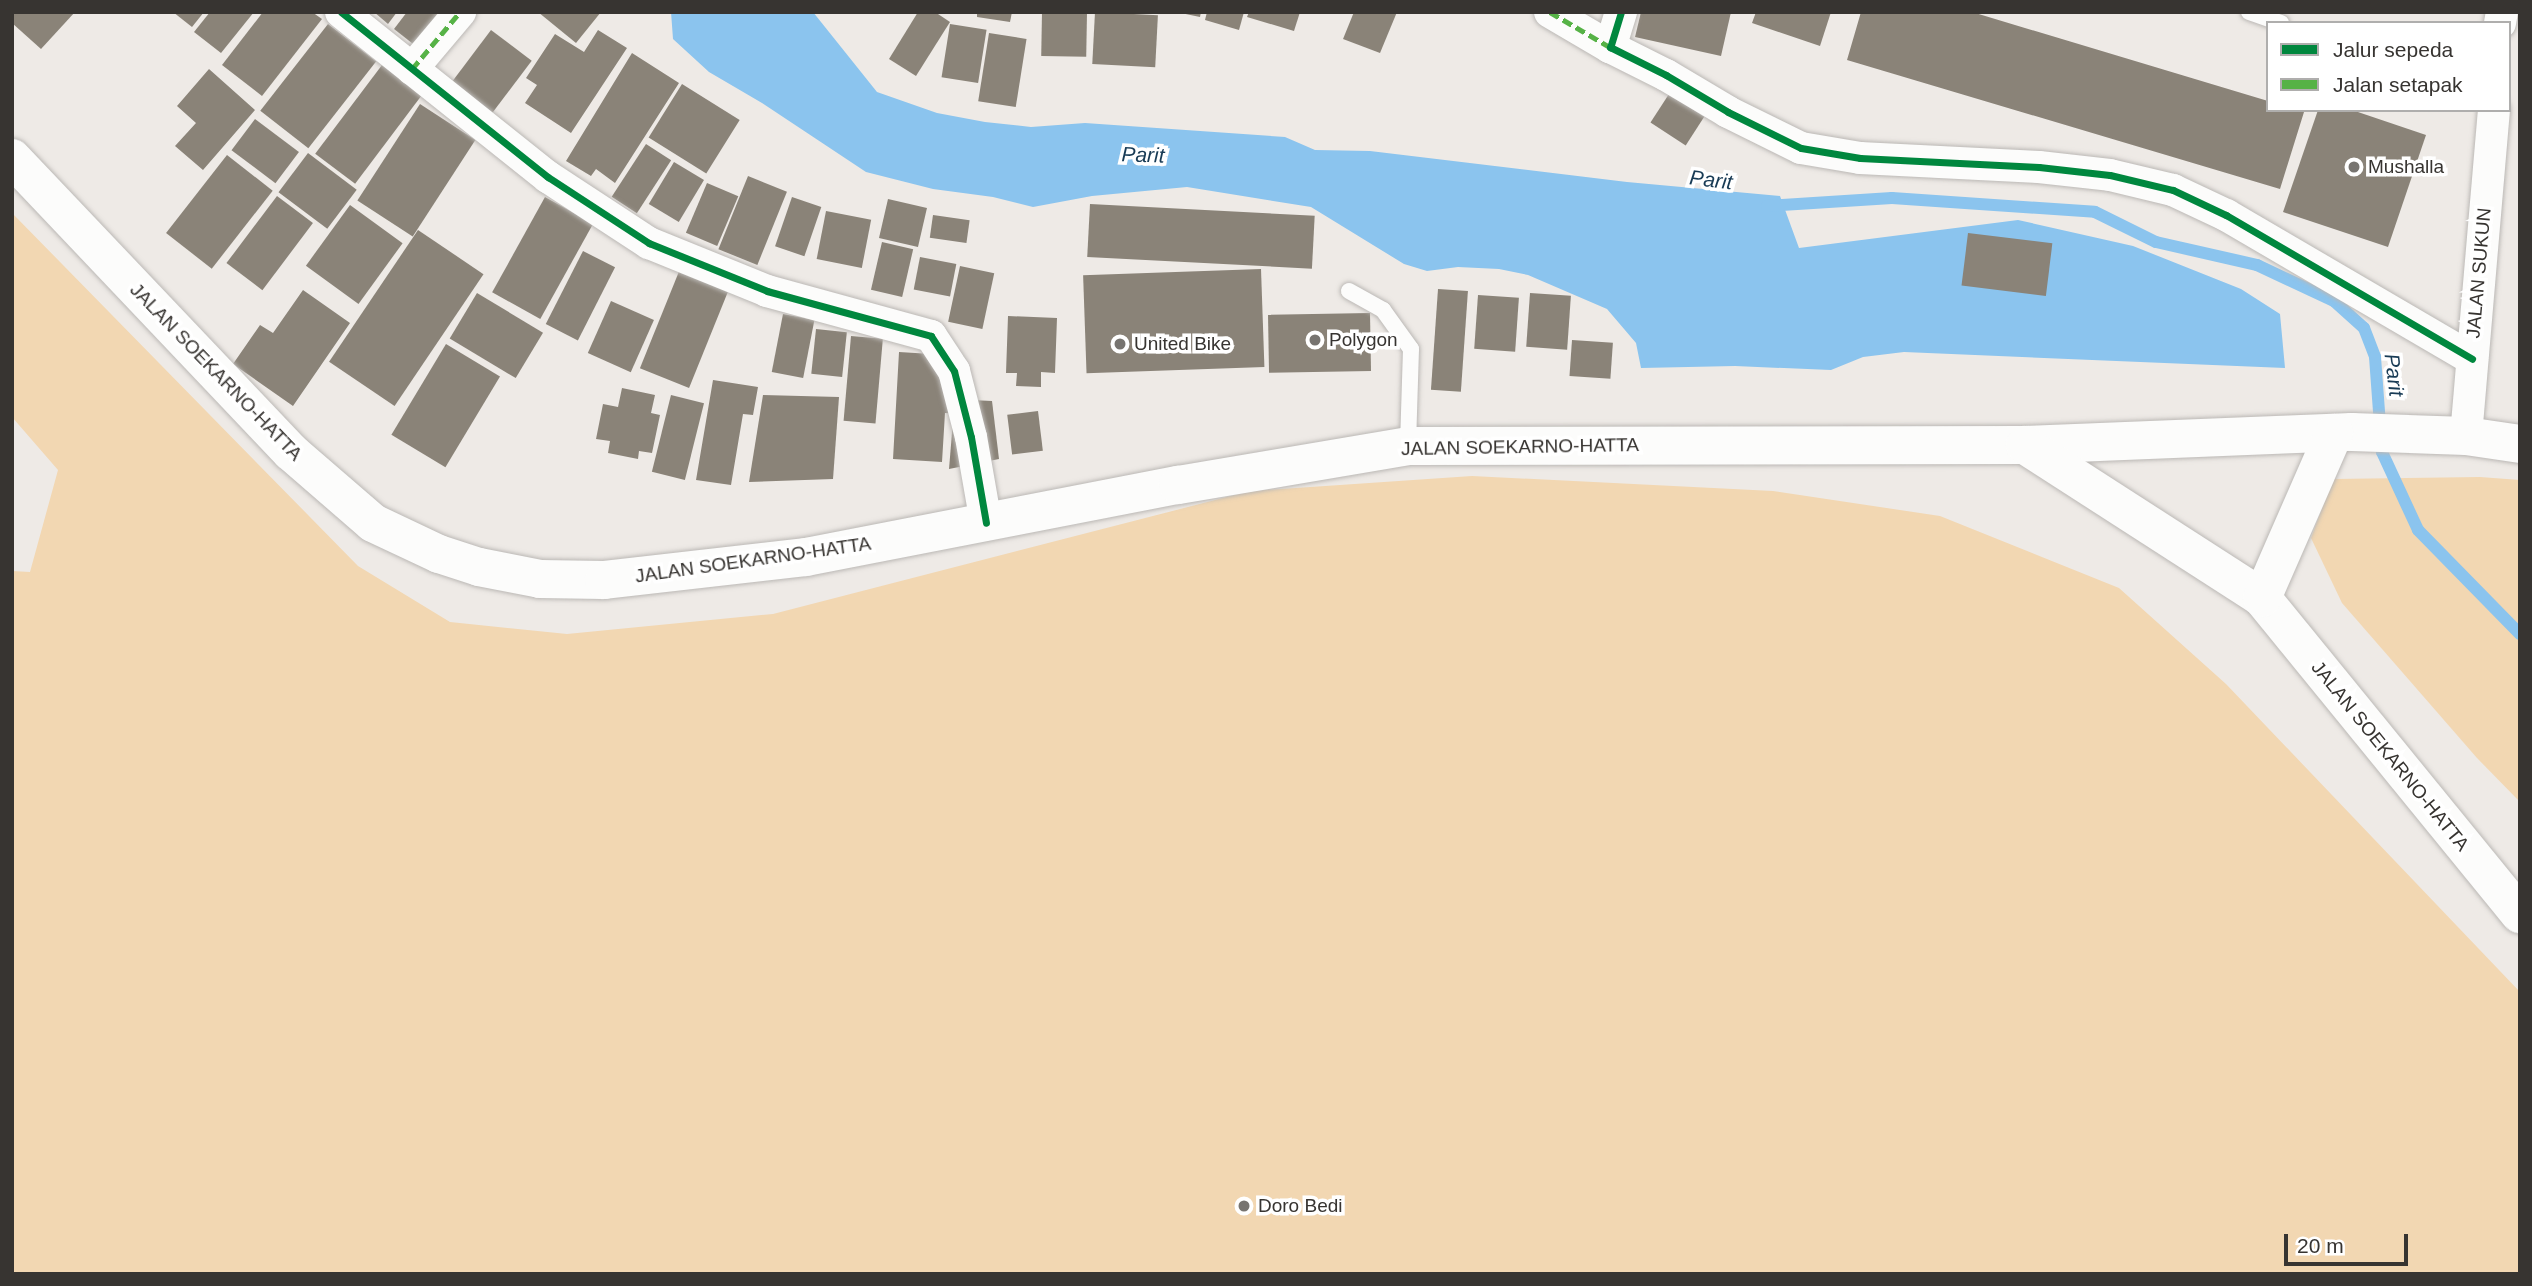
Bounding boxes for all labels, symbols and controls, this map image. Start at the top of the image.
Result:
legend [2266,21,2511,112]
text: Jalur sepeda [2333,38,2453,61]
text: Jalan setapak [2333,73,2463,96]
water label: Parit [1121,142,1165,168]
place label: Mushalla [2368,156,2444,178]
marker: Mushalla [2346,159,2362,175]
water label: Parit [1688,165,1734,195]
street label: JALAN SUKUN [2462,207,2496,339]
street label: JALAN SOEKARNO-HATTA [125,279,307,465]
place label: Polygon [1329,329,1398,351]
marker: Polygon [1307,332,1323,348]
place label: United Bike [1134,333,1231,355]
marker: United Bike [1112,336,1128,352]
water label: Parit [2379,352,2409,398]
street label: JALAN SOEKARNO-HATTA [1401,434,1639,460]
street label: JALAN SOEKARNO-HATTA [634,532,872,588]
street label: JALAN SOEKARNO-HATTA [2306,656,2474,856]
place label: Doro Bedi [1258,1195,1342,1217]
marker: Doro Bedi [1236,1198,1252,1214]
scale bar [2287,1220,2411,1264]
text: 20 m [2297,1234,2344,1257]

